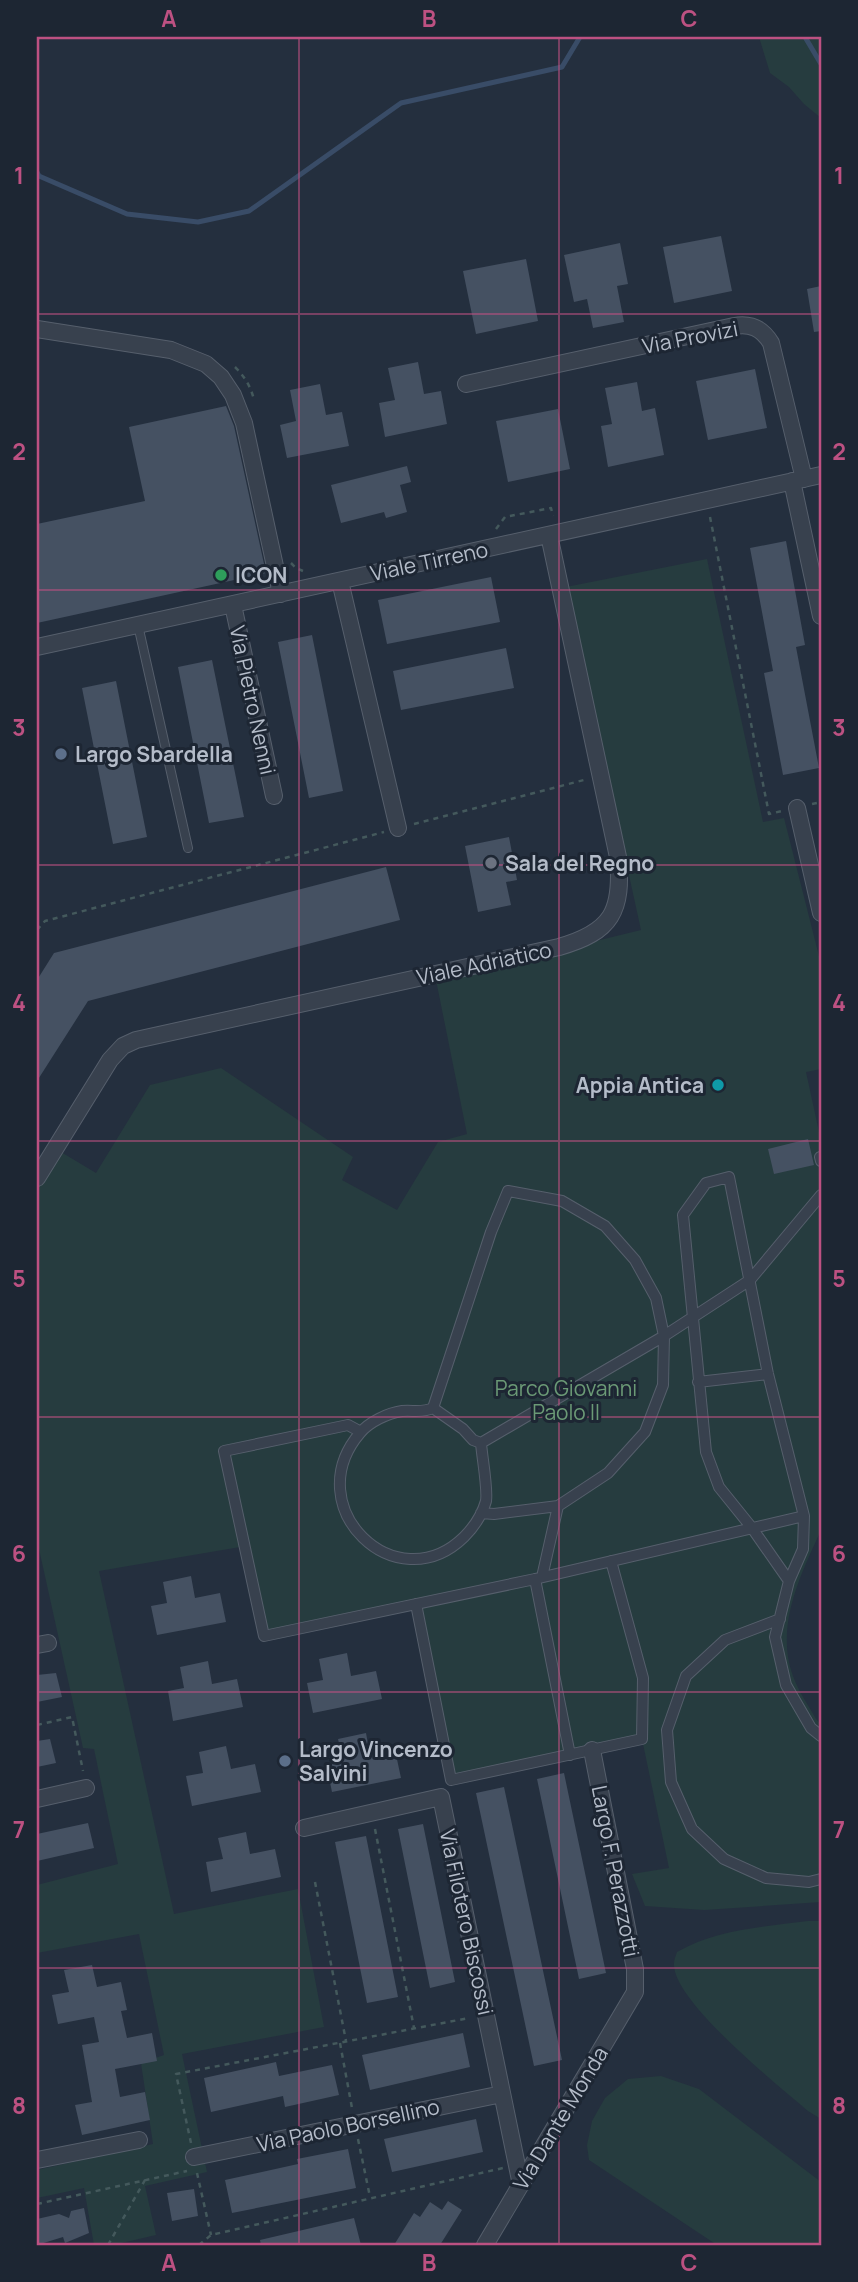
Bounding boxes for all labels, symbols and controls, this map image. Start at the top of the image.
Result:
text: A [161,2,177,34]
text: B [422,2,436,34]
text: C [681,2,698,34]
text: 1 [14,159,24,191]
text: 1 [834,159,844,191]
street label: Via Provizi [640,314,740,360]
text: 2 [12,435,26,467]
text: 2 [832,435,846,467]
street label: Viale Tirreno [368,535,490,587]
place label: ICON [235,561,287,589]
marker: ICON [213,567,229,583]
street label: Via Pietro Nenni [224,623,282,777]
text: 3 [12,711,26,743]
text: 3 [832,711,846,743]
place label: Largo Sbardella [75,740,233,768]
marker: Largo Sbardella [53,746,69,762]
place label: Sala del Regno [505,849,654,877]
marker: Sala del Regno [483,855,499,871]
street label: Viale Adriatico [414,935,554,991]
text: 4 [12,986,26,1018]
text: 4 [832,986,846,1018]
place label: Appia Antica [576,1071,704,1099]
marker: Appia Antica [710,1077,726,1093]
text: 5 [12,1262,26,1294]
text: 5 [832,1262,846,1294]
park label: Parco Giovanni Paolo II [495,1374,637,1426]
text: 6 [12,1537,26,1569]
text: 6 [832,1537,846,1569]
place label: Largo Vincenzo Salvini [299,1735,453,1787]
marker: Largo Vincenzo Salvini [277,1753,293,1769]
street label: Largo F. Perazzotti [586,1783,646,1959]
text: 7 [13,1813,25,1845]
text: 7 [833,1813,845,1845]
street label: Via Filotero Biscossi [434,1826,500,2018]
street label: Via Dante Monda [506,2041,614,2195]
text: 8 [12,2089,26,2121]
text: 8 [832,2089,846,2121]
street label: Via Paolo Borsellino [254,2092,442,2158]
text: A [161,2246,177,2278]
text: B [422,2246,436,2278]
text: C [681,2246,698,2278]

